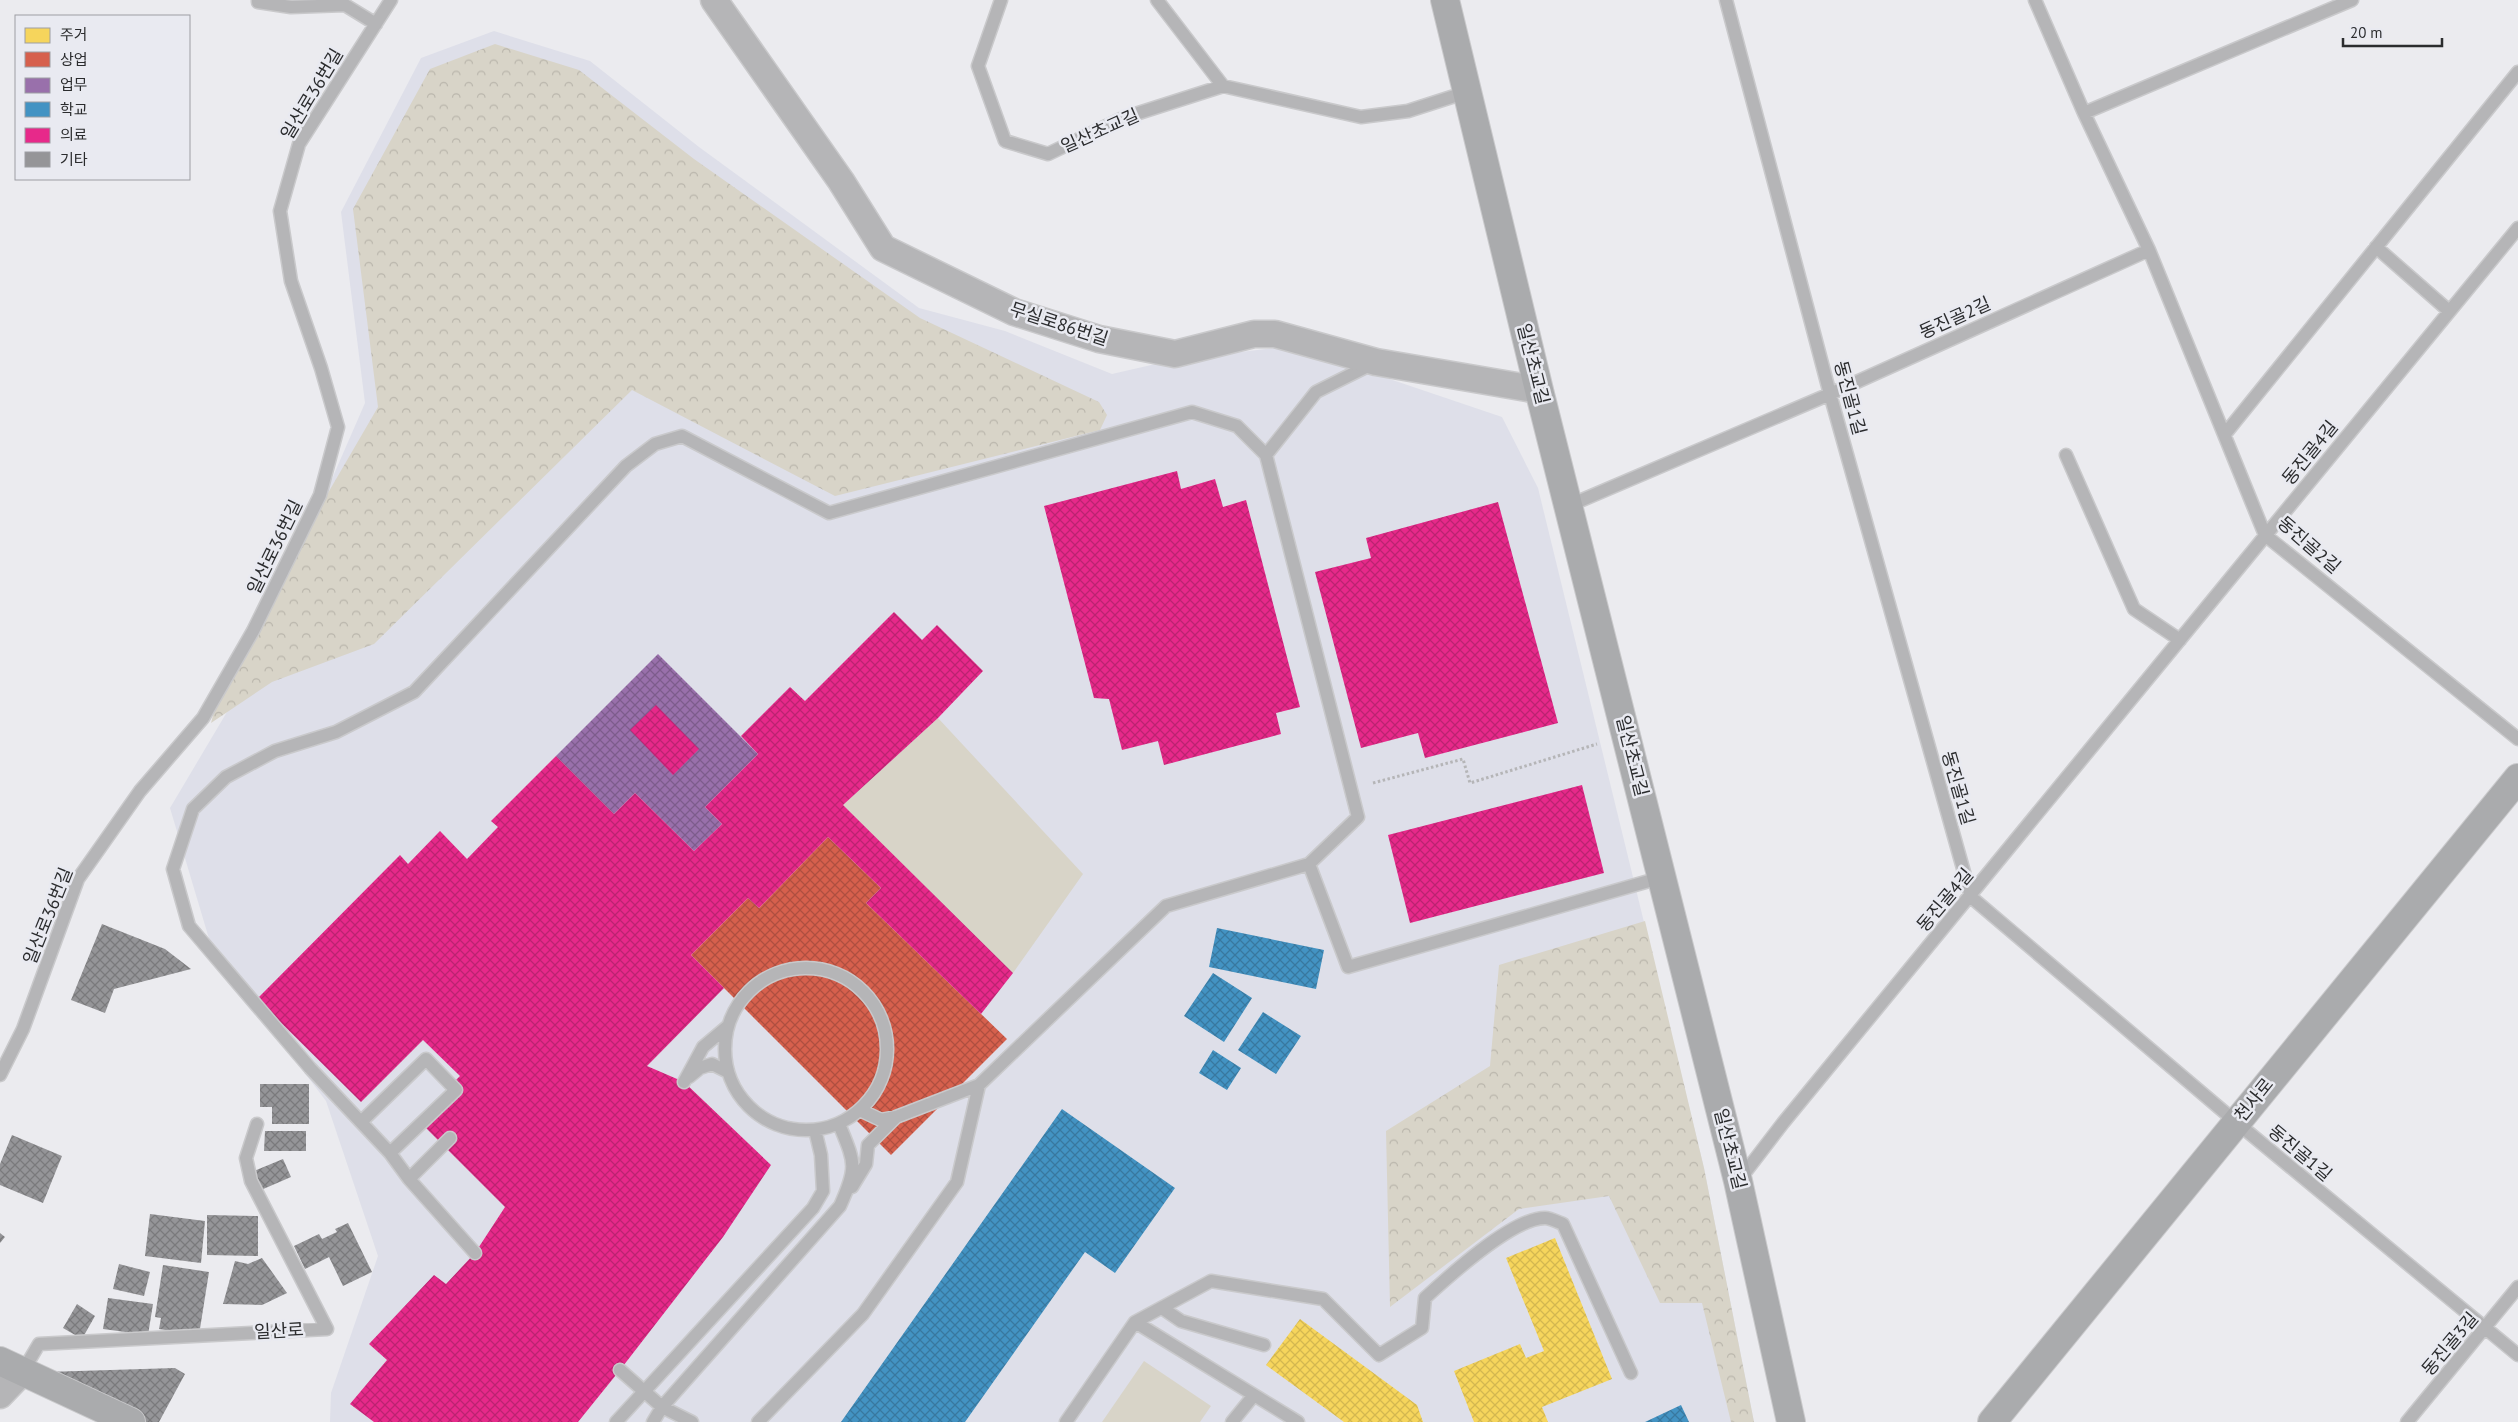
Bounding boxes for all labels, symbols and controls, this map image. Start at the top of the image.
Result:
legend [15,15,190,180]
scale bar [2343,15,2442,47]
text: 20 m [2350,23,2383,42]
text: 주거 [60,25,88,44]
street label: 일산로36번길 [275,44,348,144]
text: 상업 [60,50,88,69]
text: 업무 [60,75,88,94]
text: 학교 [60,100,88,119]
street label: 일산초교길 [1057,103,1142,158]
text: 의료 [60,125,88,144]
text: 기타 [60,150,88,169]
street label: 동진골2길 [1915,292,1994,344]
street label: 무실로86번길 [1007,297,1111,350]
street label: 일산초교길 [1512,321,1555,407]
street label: 동진골1길 [1830,358,1871,438]
street label: 동진골4길 [2277,416,2342,489]
street label: 일산로36번길 [242,496,307,598]
street label: 동진골2길 [2273,511,2346,578]
street label: 일산초교길 [1611,713,1654,799]
street label: 동진골1길 [1937,748,1980,828]
street label: 동진골4길 [1911,863,1978,936]
street label: 일산로36번길 [18,864,77,968]
street label: 천사로 [2229,1073,2278,1126]
street label: 일산초교길 [1709,1106,1752,1192]
street label: 동진골1길 [2264,1119,2337,1186]
street label: 동진골3길 [2416,1307,2483,1380]
street label: 일산로 [254,1318,304,1343]

